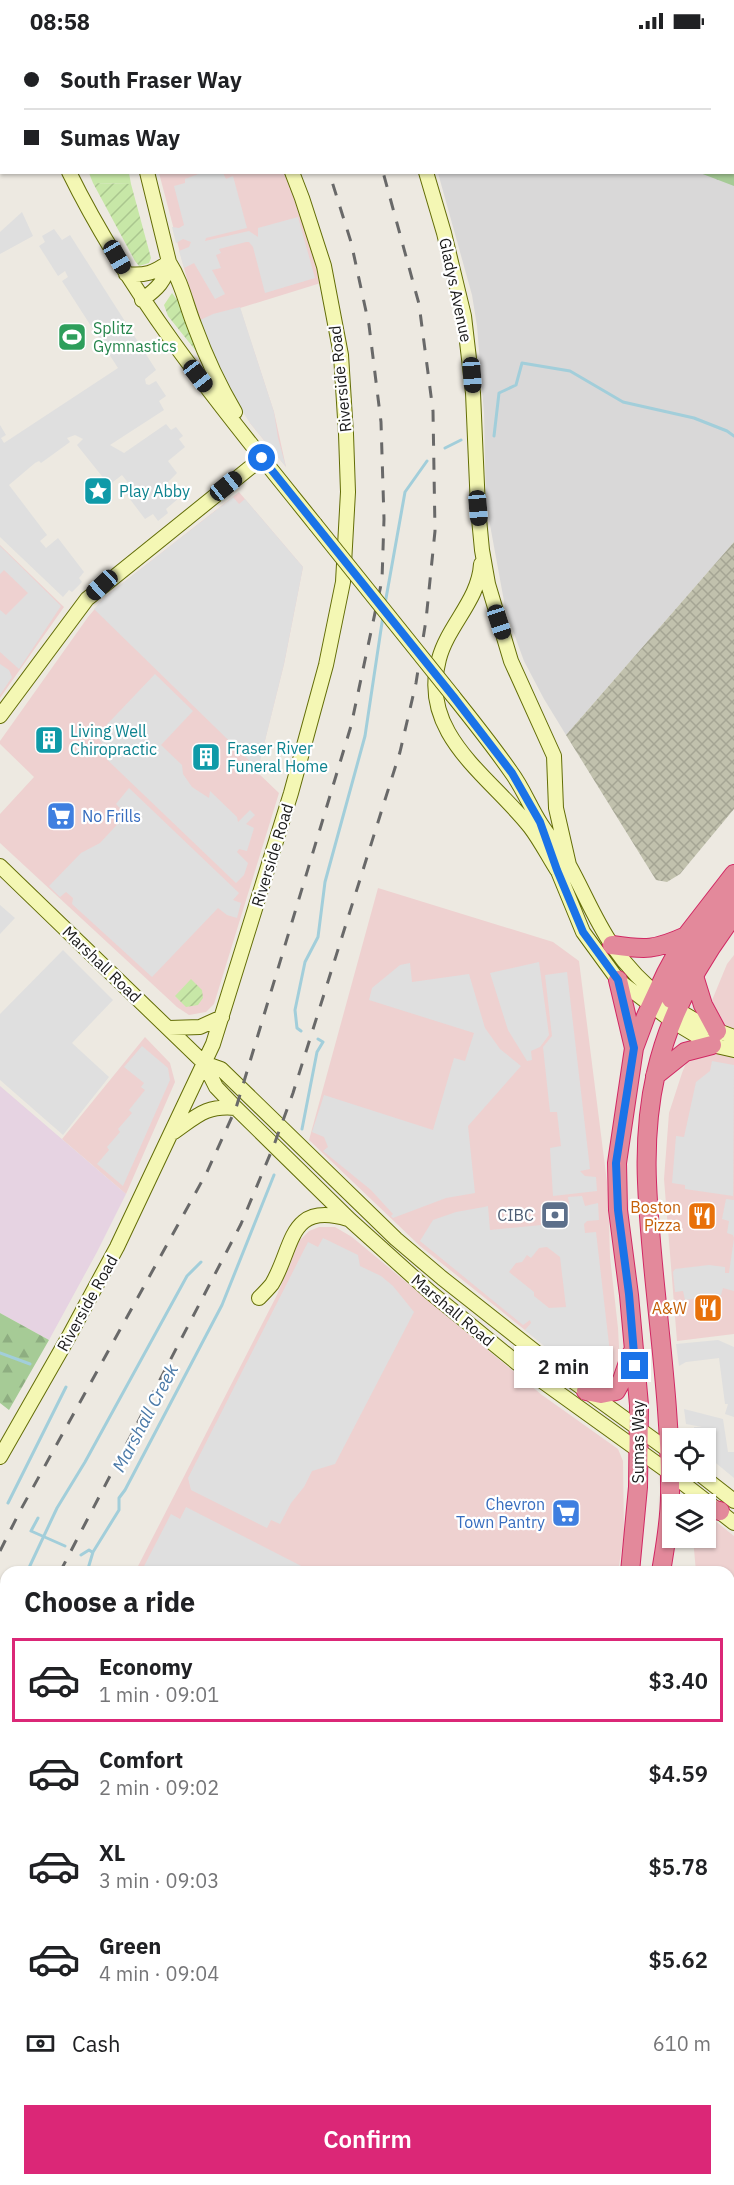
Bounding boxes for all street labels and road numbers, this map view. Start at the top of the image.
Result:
street label: Gladys Avenue [435,236,477,344]
street label: Riverside Road [324,325,356,433]
street label: Riverside Road [247,801,297,909]
street label: Marshall Road [58,921,146,1007]
street label: Riverside Road [52,1251,122,1355]
street label: Marshall Road [407,1270,499,1350]
street label: Sumas Way [628,1400,648,1484]

